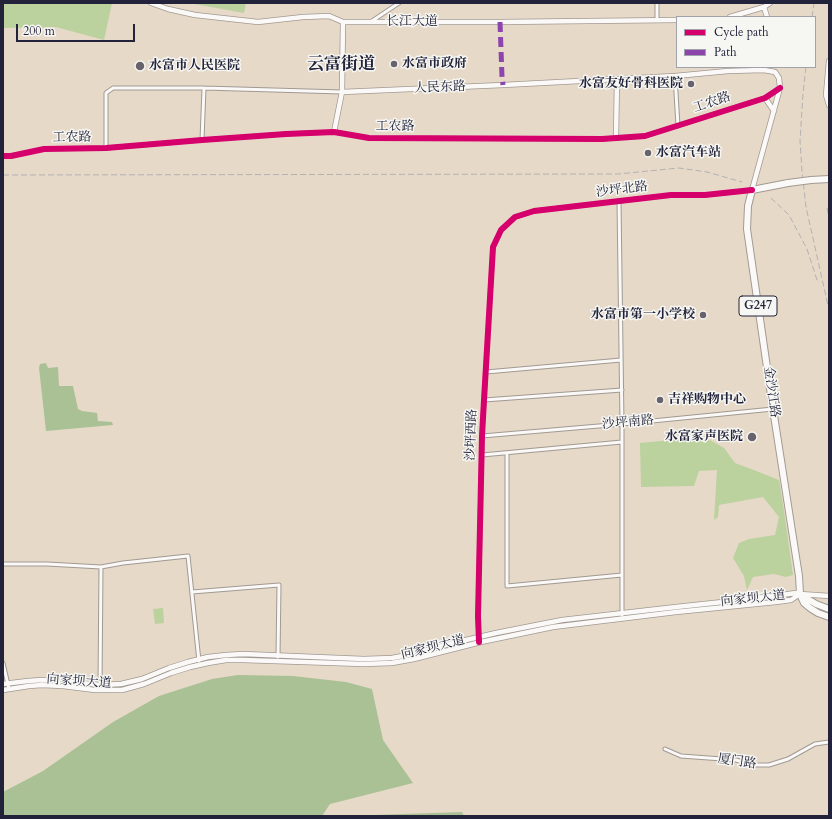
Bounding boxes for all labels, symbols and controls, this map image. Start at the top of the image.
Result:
street label: 长江大道 [386,14,438,30]
scale bar [18,16,137,42]
legend [676,16,816,68]
text: 200 m [23,23,55,39]
text: Cycle path [714,24,769,40]
text: Path [714,44,737,60]
district label: 云富街道 [307,55,375,75]
place label: 水富市政府 [402,56,467,72]
place label: 水富市人民医院 [149,58,240,74]
marker: 水富市政府 [389,59,399,69]
marker: 水富市人民医院 [134,60,146,72]
place label: 水富友好骨科医院 [579,76,683,92]
street label: 人民东路 [414,79,466,97]
marker: 水富友好骨科医院 [686,79,696,89]
street label: 工农路 [691,90,733,116]
street label: 工农路 [376,119,414,135]
street label: 工农路 [52,130,92,146]
place label: 水富汽车站 [656,145,721,161]
marker: 水富汽车站 [643,148,653,158]
street label: 沙坪北路 [595,179,649,201]
road number: G247 [739,296,777,316]
place label: 水富市第一小学校 [591,307,695,323]
marker: 水富市第一小学校 [698,310,708,320]
street label: 金沙江路 [760,365,782,419]
place label: 吉祥购物中心 [668,392,746,408]
marker: 吉祥购物中心 [655,395,665,405]
street label: 沙坪西路 [463,409,481,461]
street label: 沙坪南路 [601,413,655,433]
place label: 水富家声医院 [665,429,743,445]
marker: 水富家声医院 [746,431,758,443]
street label: 向家坝大道 [720,588,786,610]
street label: 向家坝大道 [400,633,466,663]
street label: 向家坝大道 [46,672,112,692]
street label: 厦门路 [717,752,757,772]

